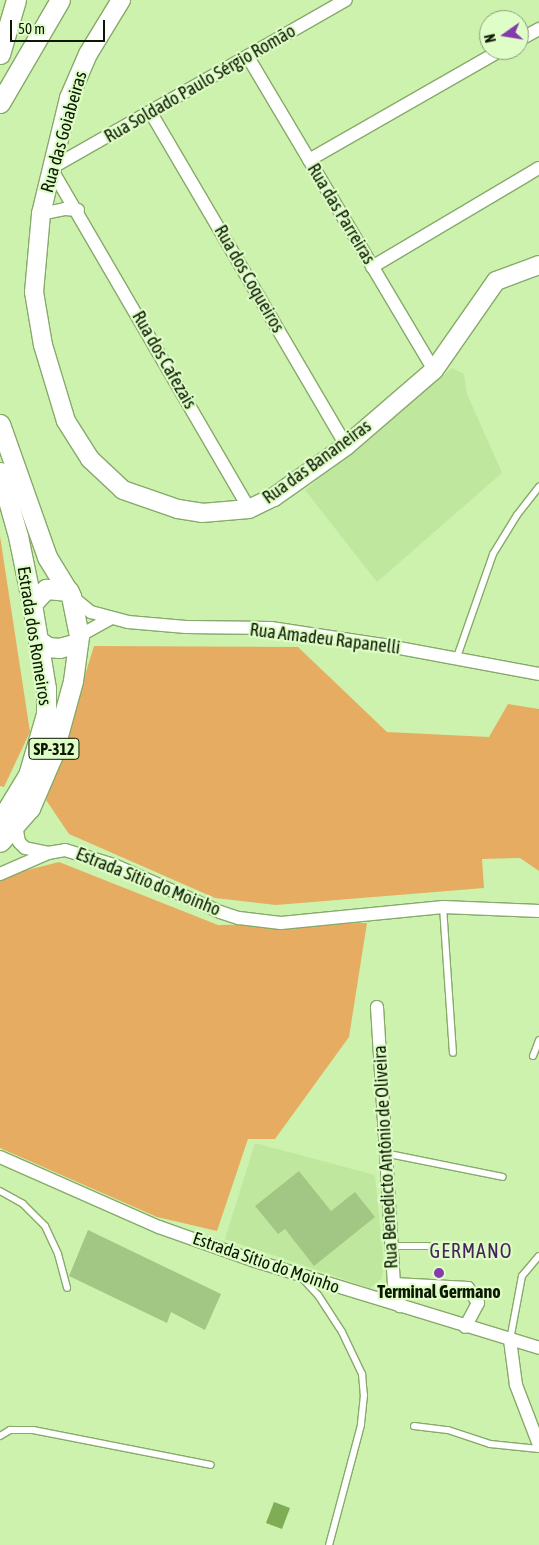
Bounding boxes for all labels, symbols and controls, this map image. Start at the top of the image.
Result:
scale bar [12,10,108,42]
north arrow [479,10,529,60]
text: 50 m [18,20,45,37]
street label: Rua Soldado Paulo Sérgio Romão [101,20,299,148]
text: N [482,32,499,44]
street label: Rua das Goiabeiras [36,69,92,195]
street label: Rua das Parreiras [302,160,380,268]
street label: Rua dos Coqueiros [210,221,288,337]
street label: Rua dos Cafezais [127,307,201,413]
street label: Rua das Bananeiras [258,415,376,509]
street label: Estrada dos Romeiros [12,565,56,707]
street label: Rua Amadeu Rapanelli [249,619,401,659]
road number: SP-312 [28,736,80,762]
street label: Estrada Sítio do Moinho [73,843,223,921]
street label: Rua Benedicto Antônio de Oliveira [369,1045,403,1269]
street label: Estrada Sítio do Moinho [190,1228,342,1298]
district label: GERMANO [429,1238,513,1262]
marker: Terminal Germano [433,1267,445,1279]
place label: Terminal Germano [377,1281,501,1303]

